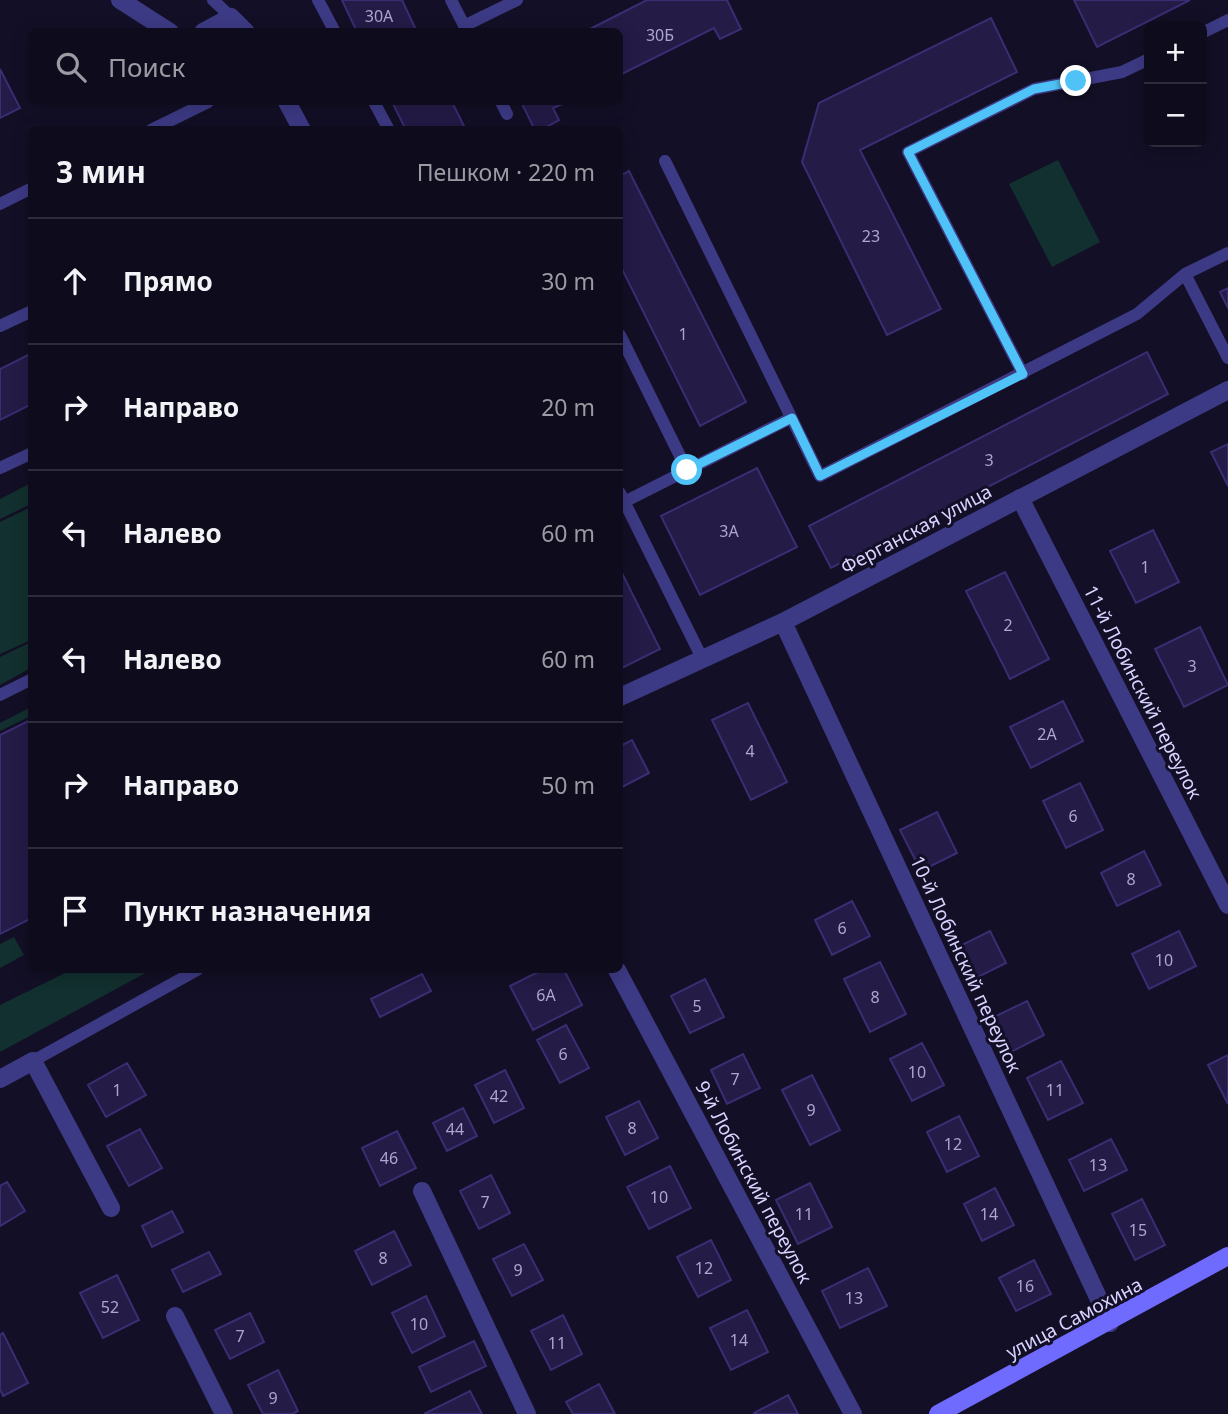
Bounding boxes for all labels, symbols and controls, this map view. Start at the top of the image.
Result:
house number: 30А [365,5,394,27]
map controls [1144,21,1207,147]
button: + [1144,21,1207,84]
house number: 30Б [646,24,674,46]
search box [28,28,623,105]
icon: search [52,48,90,86]
text: Поиск [108,49,185,85]
route end [1060,65,1091,96]
button: − [1144,84,1207,147]
text: 3 мин [56,151,146,192]
text: Пешком · 220 m [417,156,595,188]
house number: 23 [862,225,880,247]
icon: ahead [56,262,94,300]
text: Прямо [123,263,213,299]
text: 30 m [541,265,595,297]
house number: 1 [678,323,688,345]
icon: right [56,388,94,426]
text: Направо [123,389,239,425]
text: 20 m [541,391,595,423]
house number: 3 [984,449,994,471]
route start [671,454,702,485]
street label: Ферганская улица [836,478,996,580]
icon: left [56,514,94,552]
text: Налево [123,515,222,551]
text: 60 m [541,517,595,549]
house number: 3А [719,520,739,542]
house number: 1 [1140,556,1150,578]
street label: 11-й Лобинский переулок [1078,581,1208,803]
house number: 2 [1003,614,1013,636]
icon: left [56,640,94,678]
text: Налево [123,641,222,677]
text: 60 m [541,643,595,675]
house number: 3 [1187,655,1197,677]
house number: 2А [1037,723,1057,745]
house number: 4 [745,740,755,762]
icon: right [56,766,94,804]
text: Направо [123,767,239,803]
text: 50 m [541,769,595,801]
house number: 6 [1068,805,1078,827]
street label: 10-й Лобинский переулок [906,852,1026,1076]
house number: 8 [1126,868,1136,890]
icon: arrive [56,892,94,930]
text: Пункт назначения [123,893,371,929]
house number: 6 [837,917,847,939]
house number: 10 [1155,949,1173,971]
house number: 6А [536,984,556,1006]
house number: 8 [870,986,880,1008]
house number: 5 [692,995,702,1017]
house number: 6 [558,1043,568,1065]
house number: 10 [908,1062,926,1082]
house number: 7 [730,1068,740,1090]
street label: 9-й Лобинский переулок [690,1076,818,1288]
house number: 1 [112,1079,122,1101]
house number: 11 [1046,1079,1064,1101]
house number: 42 [490,1085,508,1107]
house number: 9 [806,1099,816,1121]
house number: 8 [627,1117,637,1139]
house number: 44 [446,1118,464,1140]
house number: 12 [944,1133,962,1155]
house number: 46 [380,1147,398,1169]
house number: 13 [1089,1154,1107,1176]
house number: 10 [650,1186,668,1208]
house number: 7 [480,1191,490,1213]
house number: 11 [795,1203,813,1225]
house number: 14 [980,1203,998,1225]
house number: 15 [1129,1219,1147,1241]
house number: 8 [378,1247,388,1269]
house number: 12 [695,1257,713,1279]
house number: 9 [513,1259,523,1281]
street label: улица Самохина [1001,1271,1147,1365]
house number: 16 [1016,1275,1034,1297]
house number: 13 [845,1287,863,1309]
house number: 52 [101,1296,119,1318]
house number: 10 [410,1313,428,1335]
house number: 7 [235,1325,245,1347]
house number: 14 [730,1329,748,1351]
house number: 11 [548,1332,566,1354]
house number: 9 [268,1387,278,1409]

